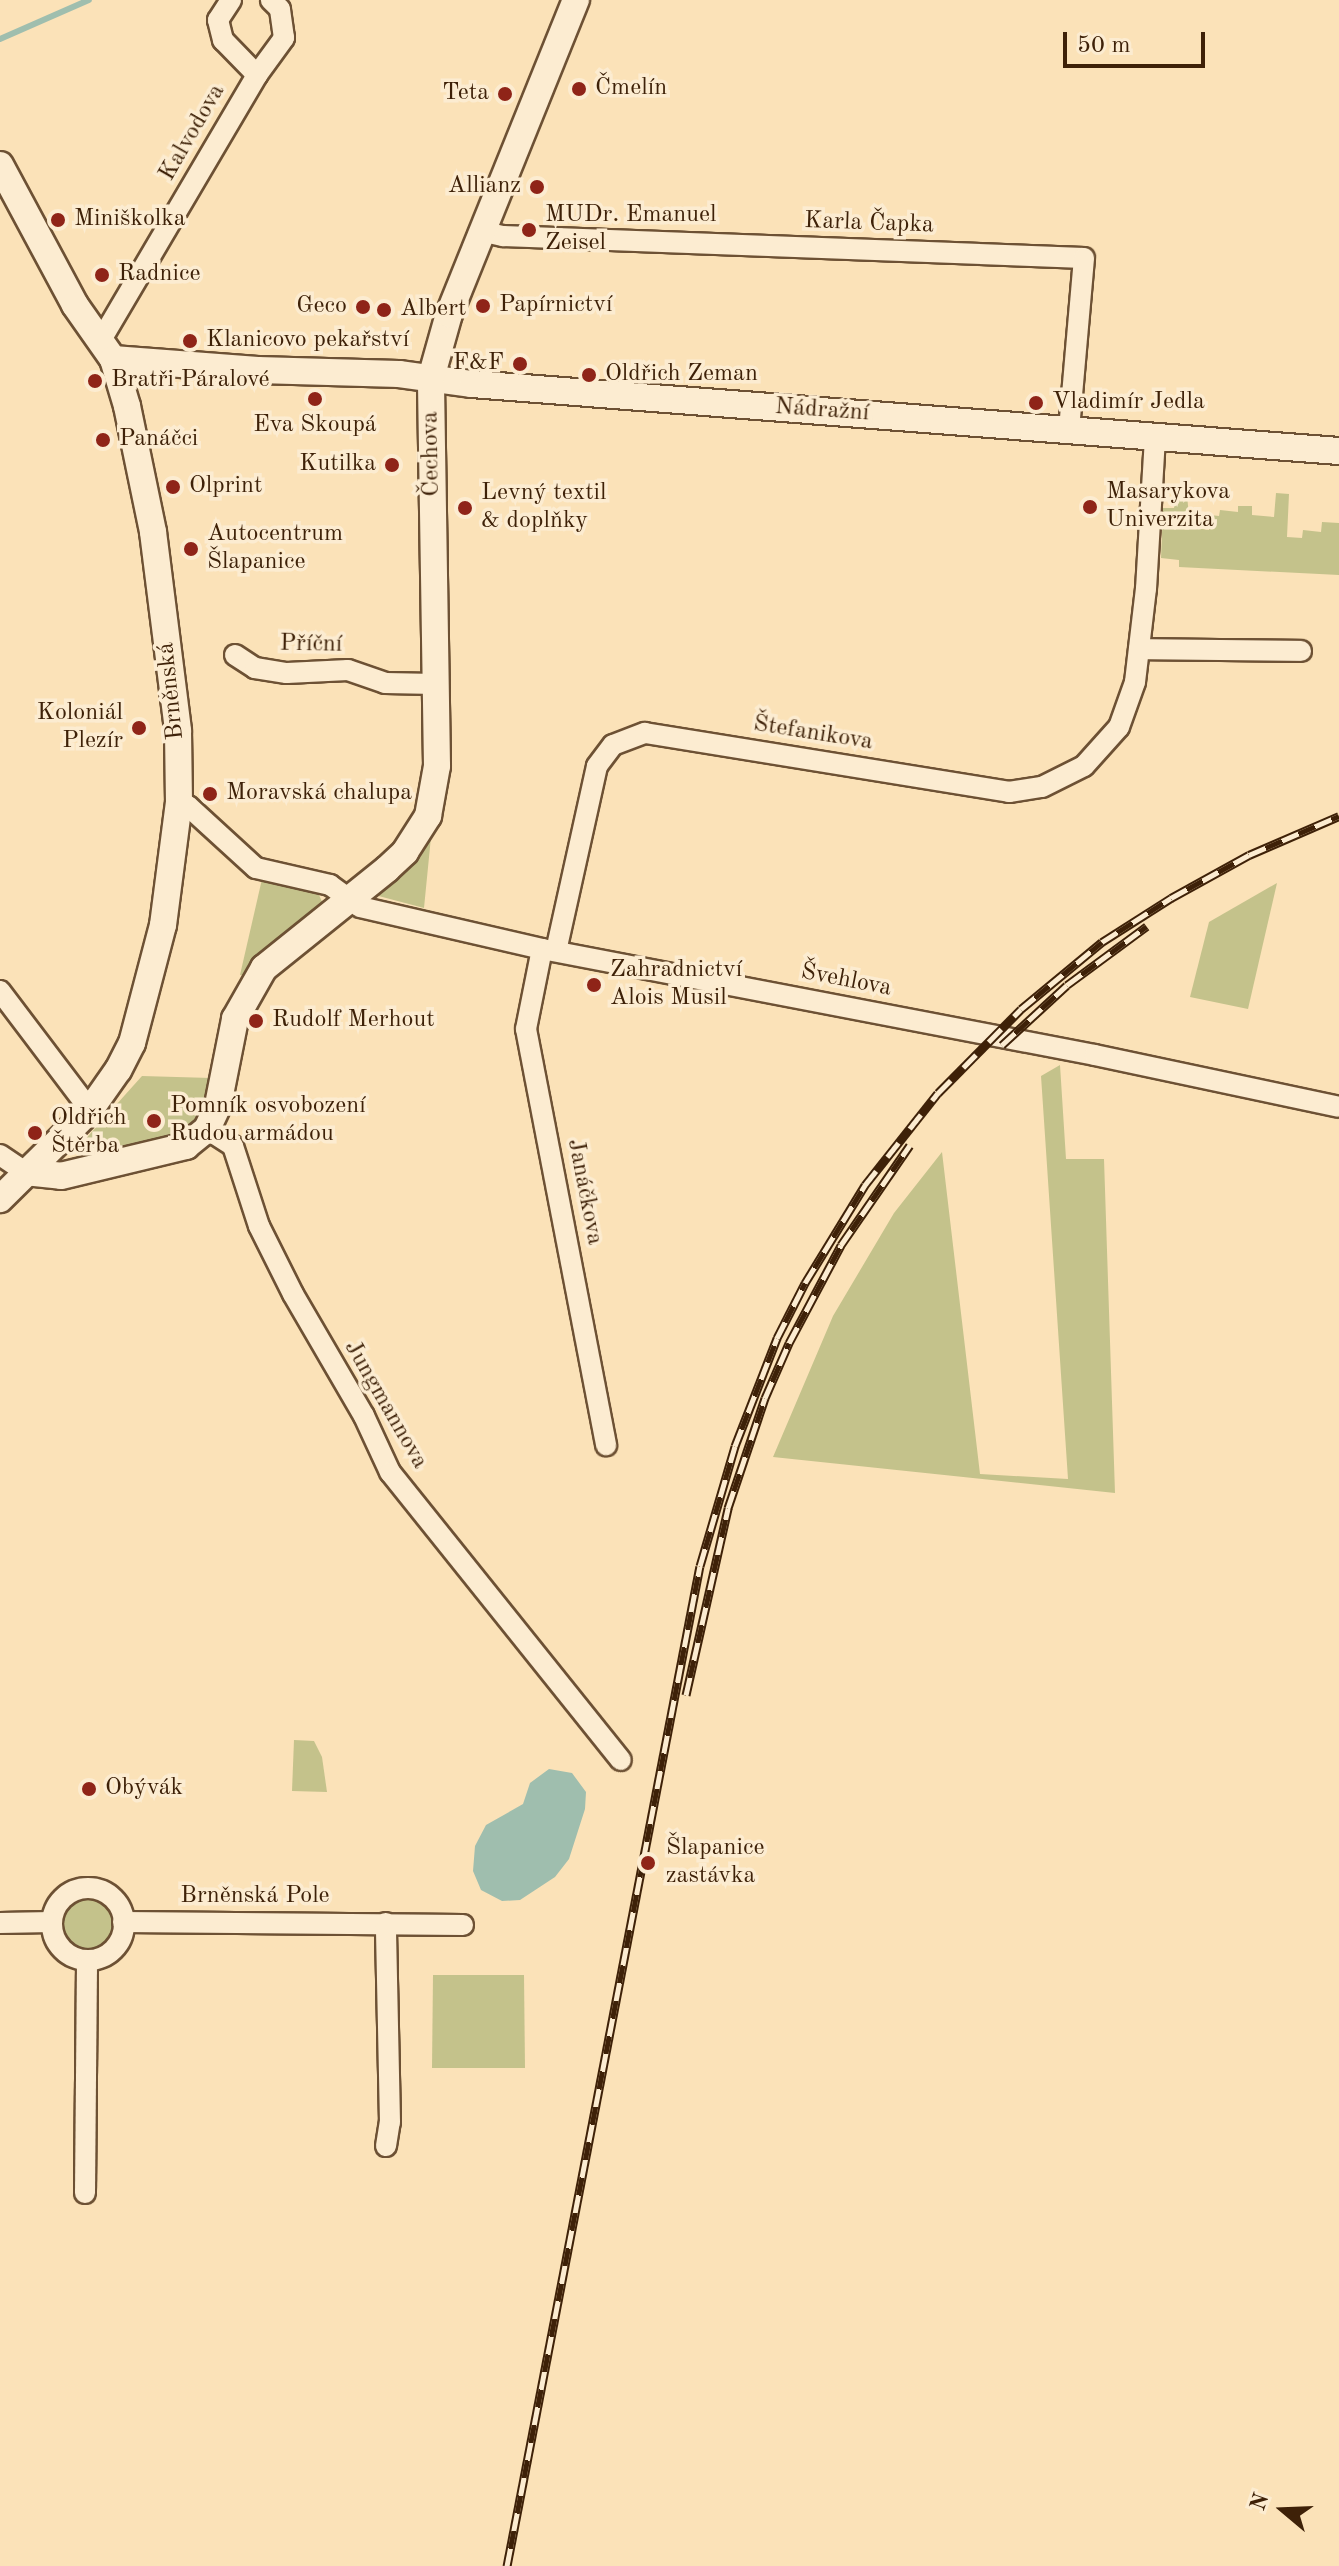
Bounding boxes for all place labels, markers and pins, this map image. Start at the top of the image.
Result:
place label: Čmelín [595,75,667,103]
place label: Teta [442,80,489,108]
marker: Čmelín [570,80,588,98]
marker: Teta [496,85,514,103]
place label: Allianz [448,173,521,201]
marker: Allianz [528,178,546,196]
place label: MUDr. Emanuel Zeisel [545,202,717,258]
place label: Miniškolka [74,206,186,234]
marker: Miniškolka [49,211,67,229]
marker: MUDr. Emanuel Zeisel [520,221,538,239]
place label: Radnice [118,261,201,289]
marker: Radnice [93,266,111,284]
place label: Papírnictví [499,292,612,320]
place label: Geco [296,293,347,321]
place label: Albert [400,296,466,324]
marker: Papírnictví [474,297,492,315]
marker: Geco [354,298,372,316]
marker: Albert [375,301,393,319]
place label: Klanicovo pekařství [206,327,409,355]
marker: Klanicovo pekařství [181,332,199,350]
place label: F&F [453,350,504,378]
marker: F&F [511,355,529,373]
place label: Oldřich Zeman [605,361,758,389]
marker: Oldřich Zeman [580,366,598,384]
place label: Bratři Páralové [111,367,269,395]
marker: Bratři Páralové [86,372,104,390]
place label: Vladimír Jedla [1052,389,1205,417]
marker: Eva Skoupá [306,390,324,408]
marker: Vladimír Jedla [1027,394,1045,412]
place label: Eva Skoupá [253,412,377,440]
place label: Panáčci [119,426,198,454]
marker: Panáčci [94,431,112,449]
place label: Kutilka [299,451,376,479]
marker: Kutilka [383,456,401,474]
place label: Olprint [189,473,262,501]
marker: Olprint [164,478,182,496]
place label: Masarykova Univerzita [1106,479,1230,535]
place label: Levný textil & doplňky [481,480,607,536]
marker: Masarykova Univerzita [1081,498,1099,516]
marker: Levný textil & doplňky [456,499,474,517]
place label: Autocentrum Šlapanice [207,521,343,577]
marker: Autocentrum Šlapanice [182,540,200,558]
place label: Koloniál Plezír [37,700,123,756]
marker: Koloniál Plezír [130,719,148,737]
place label: Moravská chalupa [226,780,412,808]
marker: Moravská chalupa [201,785,219,803]
place label: Zahradnictví Alois Musil [610,957,742,1013]
marker: Zahradnictví Alois Musil [585,976,603,994]
place label: Rudolf Merhout [272,1007,435,1035]
marker: Rudolf Merhout [247,1012,265,1030]
place label: Pomník osvobození Rudou armádou [170,1093,366,1149]
place label: Oldřich Štěrba [51,1105,127,1161]
marker: Pomník osvobození Rudou armádou [145,1112,163,1130]
marker: Oldřich Štěrba [26,1124,44,1142]
place label: Obývák [105,1775,183,1803]
marker: Obývák [80,1780,98,1798]
place label: Šlapanice zastávka [666,1835,764,1891]
marker: Šlapanice zastávka [637,1852,659,1874]

